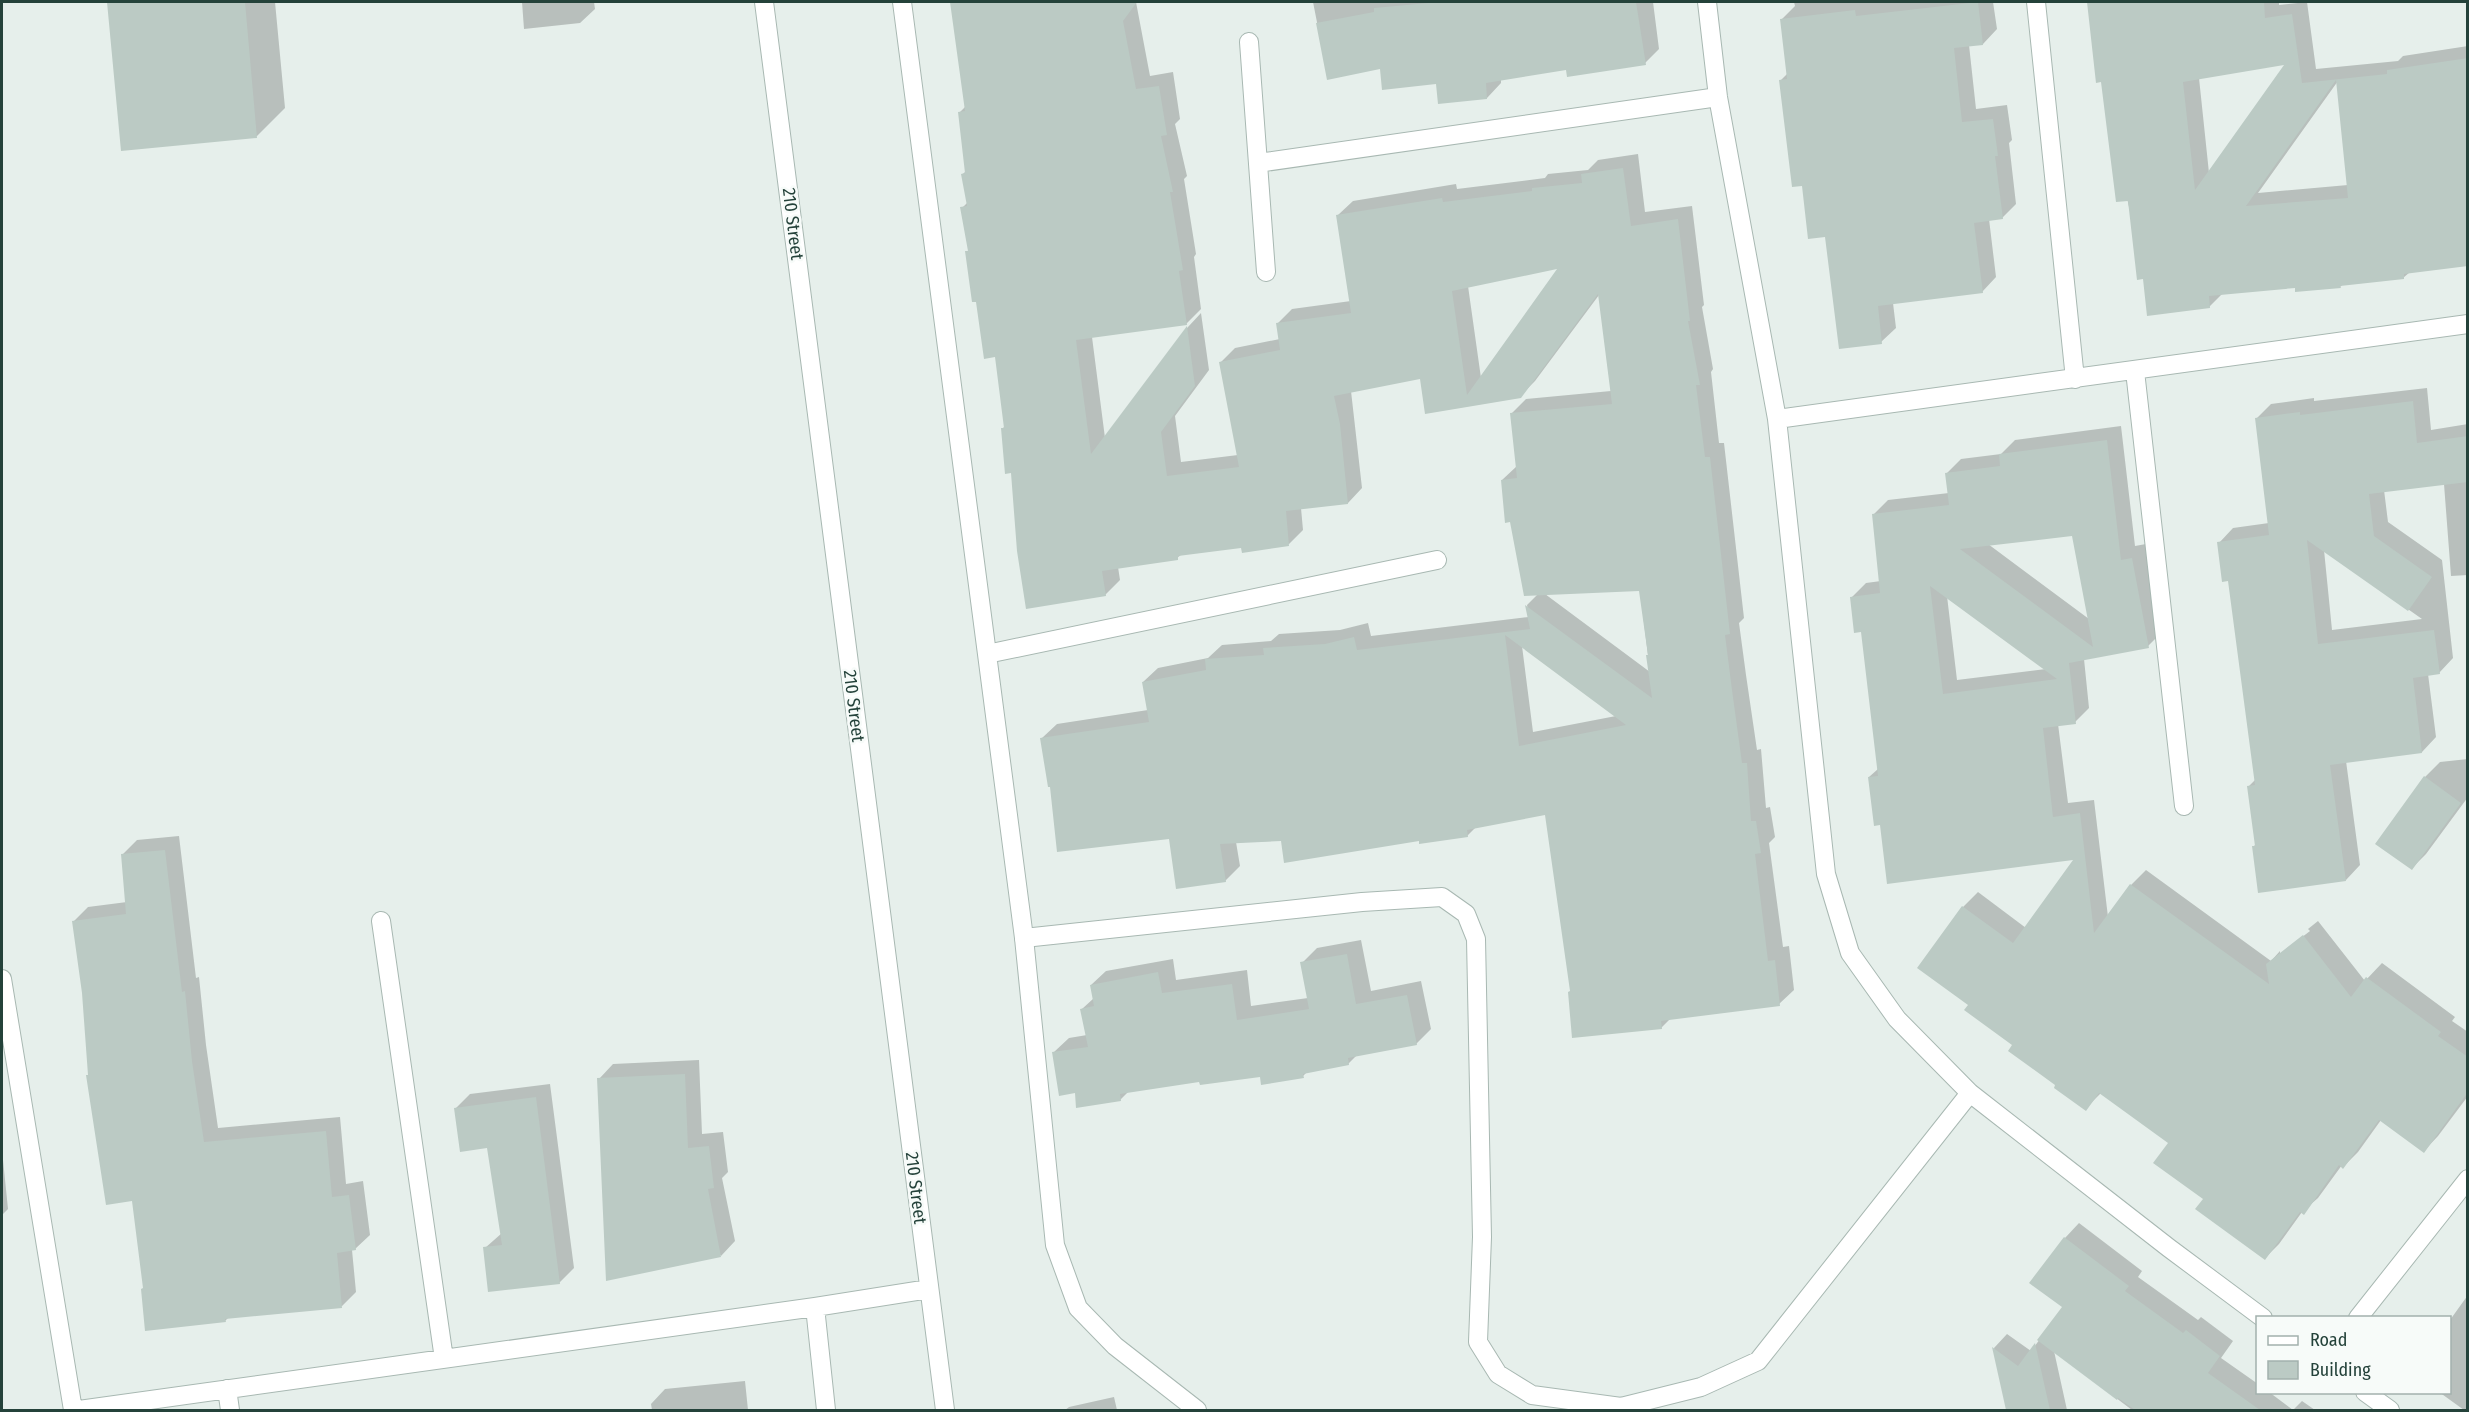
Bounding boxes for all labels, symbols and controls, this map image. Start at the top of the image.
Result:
street label: 210 Street [778,187,808,261]
street label: 210 Street [839,669,869,743]
street label: 210 Street [901,1151,931,1225]
legend [2256,1316,2451,1394]
text: Road [2310,1329,2347,1351]
text: Building [2310,1359,2371,1381]

